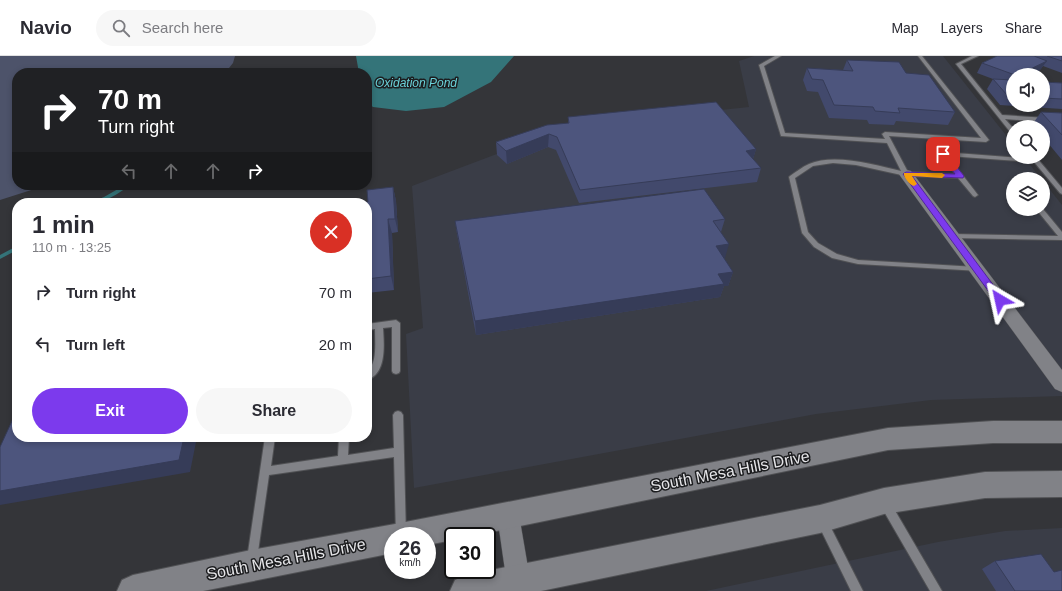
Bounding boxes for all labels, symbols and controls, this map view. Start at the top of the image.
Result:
search box [96,10,376,46]
text: Navio [20,17,72,38]
icon: search [110,17,132,39]
text: Search here [142,19,223,36]
text: Map [891,20,919,36]
text: Layers [941,20,983,36]
text: Share [1005,20,1042,36]
map controls [1006,68,1050,216]
button: sound [1006,68,1050,112]
water label: Oxidation Pond [375,76,457,90]
icon: right [32,84,84,136]
text: 70 m [98,84,162,115]
text: Turn right [98,117,174,137]
button: search [1006,120,1050,164]
pin [926,137,960,171]
icon: arrive [932,143,954,165]
icon: left [118,160,140,182]
icon: ahead [160,160,182,182]
icon: ahead [202,160,224,182]
icon: right [244,160,266,182]
button: layers [1006,172,1050,216]
text: 1 min [32,211,95,238]
button: close [310,211,352,253]
text: 110 m · 13:25 [32,240,111,255]
position arrow [979,279,1021,321]
icon: right [32,281,54,303]
text: Turn right [66,284,136,301]
text: 70 m [319,284,352,301]
icon: left [32,333,54,355]
text: Turn left [66,336,125,353]
text: 20 m [319,336,352,353]
button: Exit [32,388,188,434]
button: Share [196,388,352,434]
street label: South Mesa Hills Drive [649,447,811,495]
speed limit sign: 30 [444,527,496,579]
street label: South Mesa Hills Drive [205,535,367,583]
text: 26 [399,537,421,559]
text: km/h [399,557,421,568]

